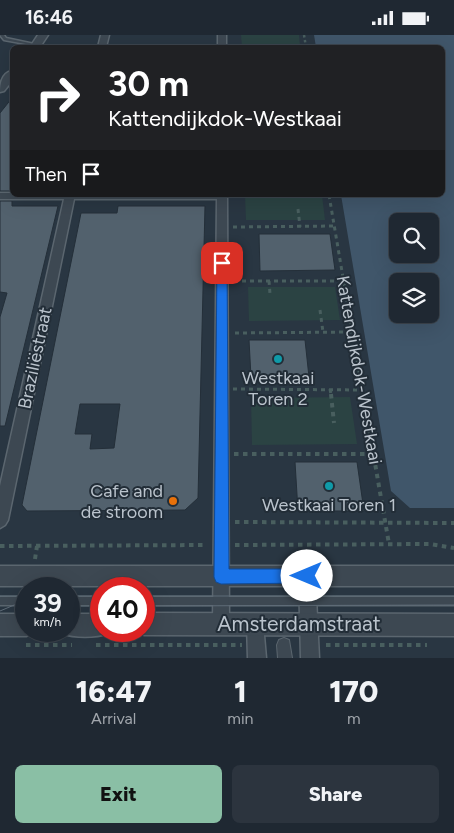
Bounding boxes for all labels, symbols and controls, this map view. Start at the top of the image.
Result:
text: 16:46 [25,6,73,29]
text: 30 m [108,63,189,105]
icon: right [25,65,90,130]
text: Kattendijkdok-Westkaai [108,105,342,132]
icon: arrive [77,160,105,188]
text: Then [25,163,67,186]
map controls [389,213,439,323]
button: search [389,213,439,263]
pin [201,242,243,284]
icon: arrive [208,249,236,277]
button: layers [389,273,439,323]
street label: Kattendijkdok-Westkaai [332,274,386,466]
street label: Braziliëstraat [13,305,57,411]
marker: Westkaai Toren 2 [272,353,284,365]
place label: Westkaai Toren 2 [242,367,314,410]
place label: Cafe and de stroom [81,480,163,523]
marker: Westkaai Toren 1 [323,480,335,492]
place label: Westkaai Toren 1 [262,494,396,516]
marker: Cafe and de stroom [167,495,179,507]
position arrow [280,549,332,601]
speed limit sign: 40 [90,577,155,642]
text: 39 [33,588,62,618]
street label: Amsterdamstraat [217,611,381,636]
text: km/h [34,615,61,629]
text: 16:47 [76,673,152,710]
text: 1 [234,673,247,710]
text: 170 [329,673,378,710]
text: Arrival [91,709,136,728]
text: min [227,709,254,728]
text: m [347,709,361,728]
button: Exit [15,765,222,823]
button: Share [232,765,439,823]

